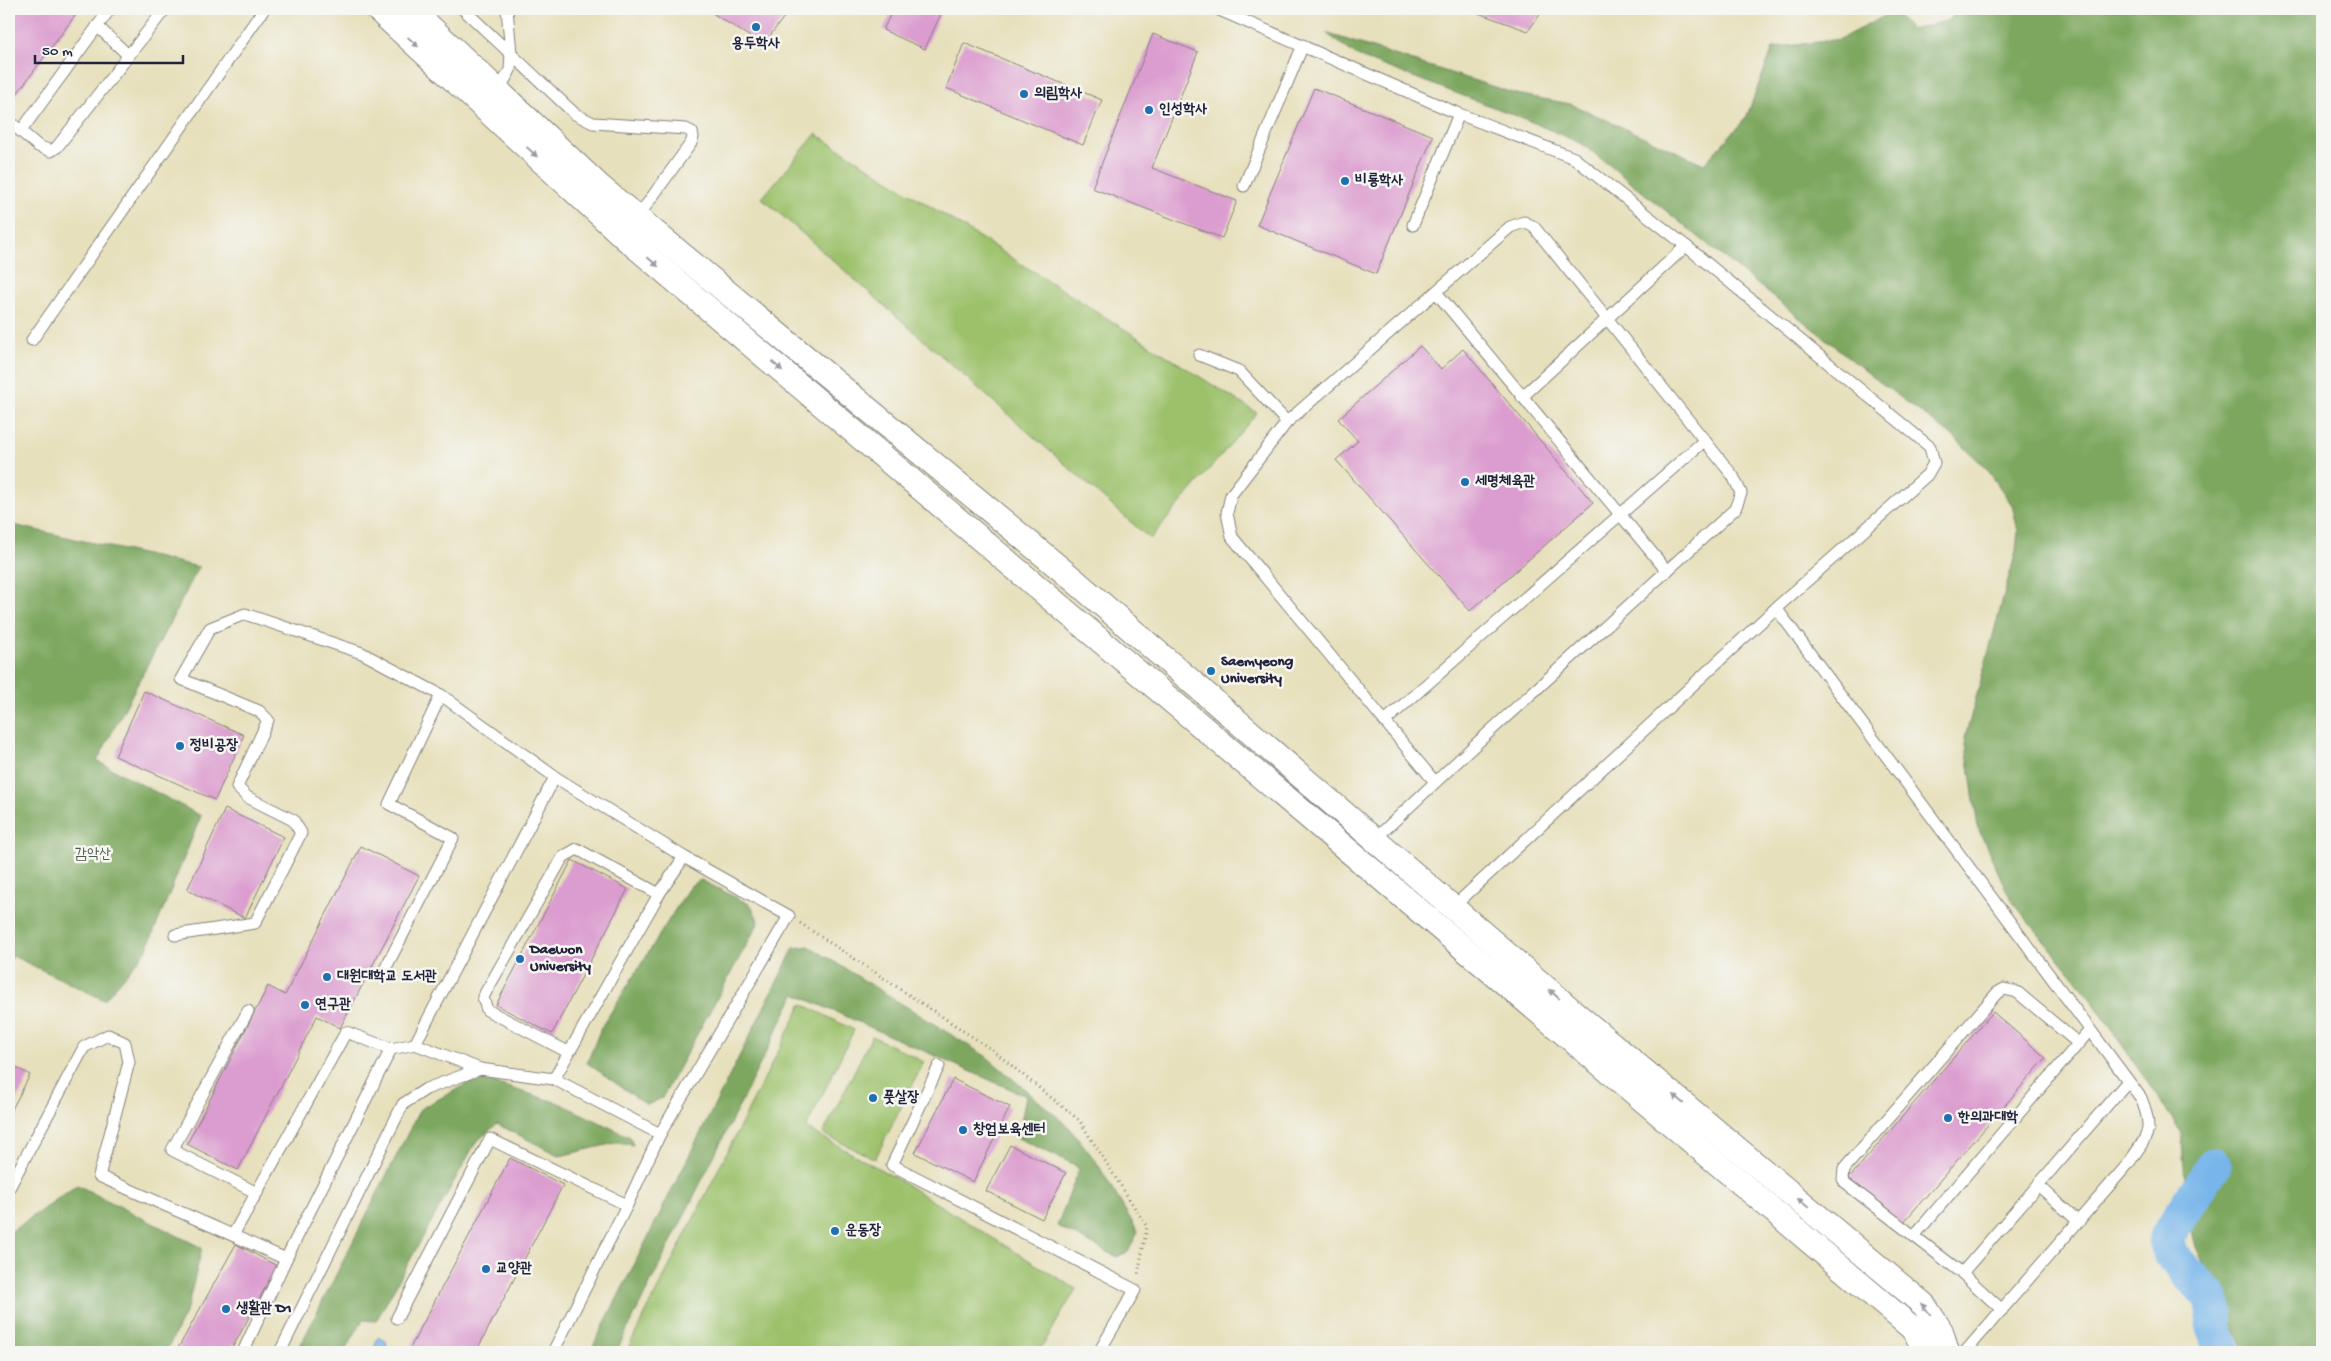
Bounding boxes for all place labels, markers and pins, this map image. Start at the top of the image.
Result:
marker: 용두학사 [750,21,762,33]
place label: 용두학사 [732,35,780,53]
place label: 의림학사 [1034,85,1082,103]
marker: 의림학사 [1018,88,1030,100]
place label: 인성학사 [1159,101,1207,119]
marker: 인성학사 [1143,104,1155,116]
place label: 비룡학사 [1355,172,1403,190]
marker: 비룡학사 [1339,175,1351,187]
place label: 세명체육관 [1475,473,1535,491]
marker: 세명체육관 [1459,476,1471,488]
place label: Saemyeong University [1221,653,1294,688]
marker: Saemyeong University [1205,665,1217,677]
place label: 정비공장 [189,737,238,755]
marker: 정비공장 [174,740,186,752]
place label: Daewon University [528,941,592,976]
marker: Daewon University [514,953,526,965]
place label: 대원대학교 도서관 [337,968,437,986]
marker: 대원대학교 도서관 [321,971,333,983]
place label: 연구관 [315,996,351,1014]
marker: 연구관 [299,999,311,1011]
place label: 풋살장 [883,1089,919,1107]
marker: 풋살장 [867,1092,879,1104]
place label: 한의과대학 [1957,1109,2018,1127]
marker: 한의과대학 [1942,1112,1954,1124]
place label: 창업보육센터 [973,1121,1045,1139]
marker: 창업보육센터 [957,1124,969,1136]
place label: 운동장 [845,1222,881,1240]
marker: 운동장 [829,1225,841,1237]
place label: 교양관 [496,1260,532,1278]
marker: 교양관 [480,1263,492,1275]
place label: 생활관 D1 [236,1299,292,1318]
marker: 생활관 D1 [220,1303,232,1315]

